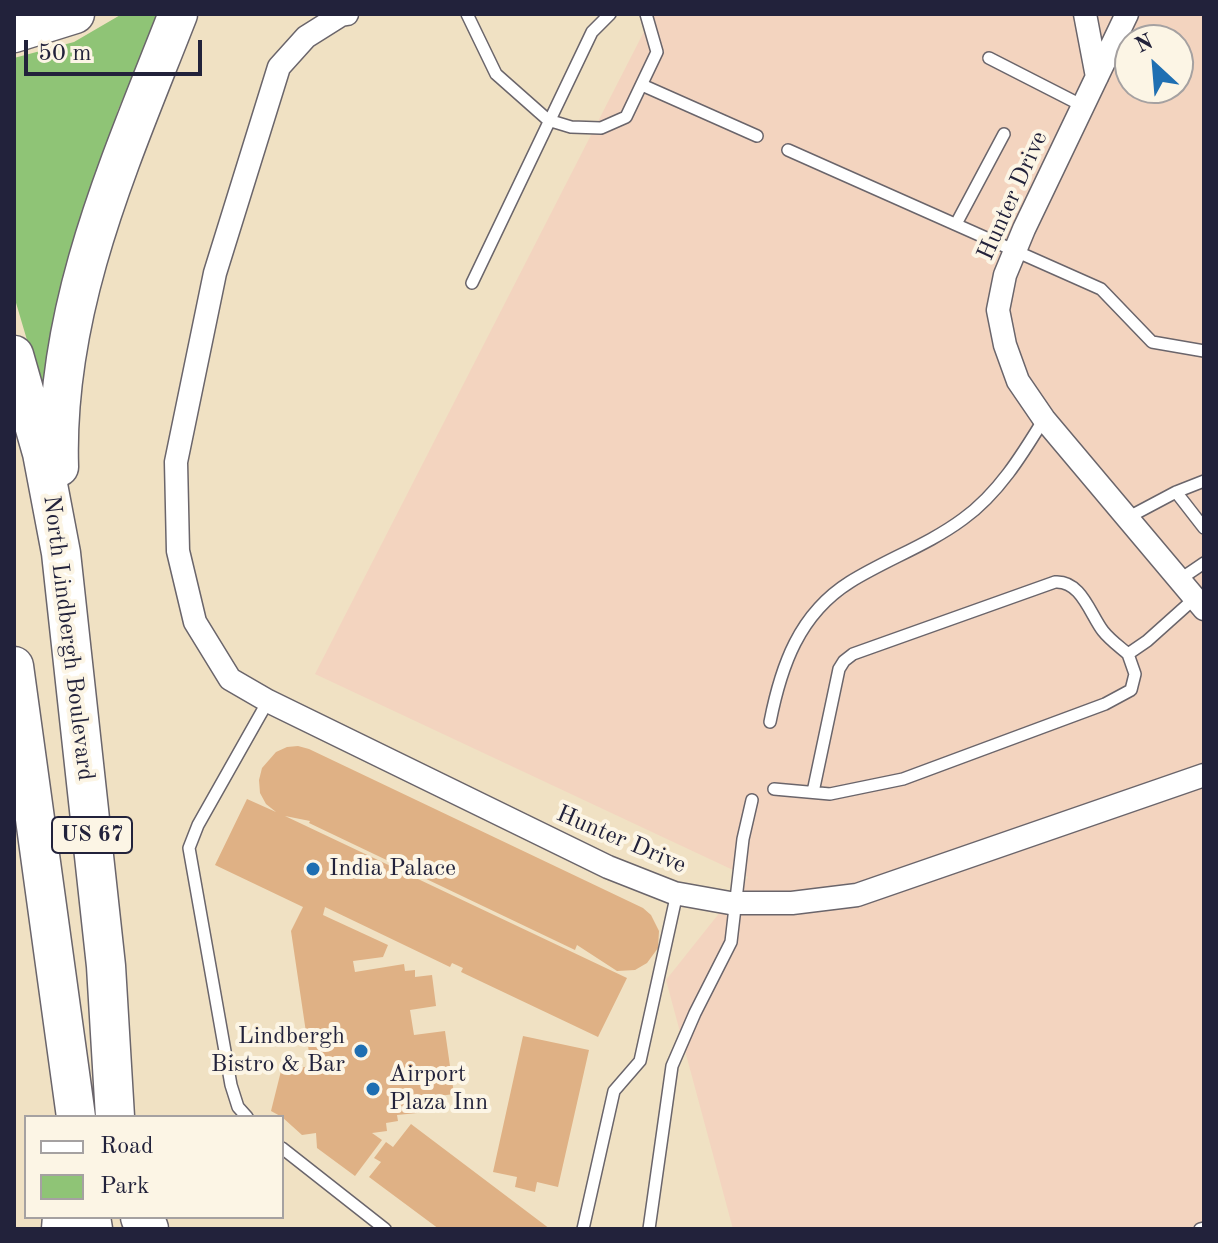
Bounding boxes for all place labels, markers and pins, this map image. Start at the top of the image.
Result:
place label: India Palace [329,855,456,883]
marker: India Palace [304,860,322,878]
place label: Lindbergh Bistro & Bar [211,1023,345,1079]
marker: Lindbergh Bistro & Bar [352,1042,370,1060]
place label: Airport Plaza Inn [389,1061,488,1117]
marker: Airport Plaza Inn [364,1080,382,1098]

